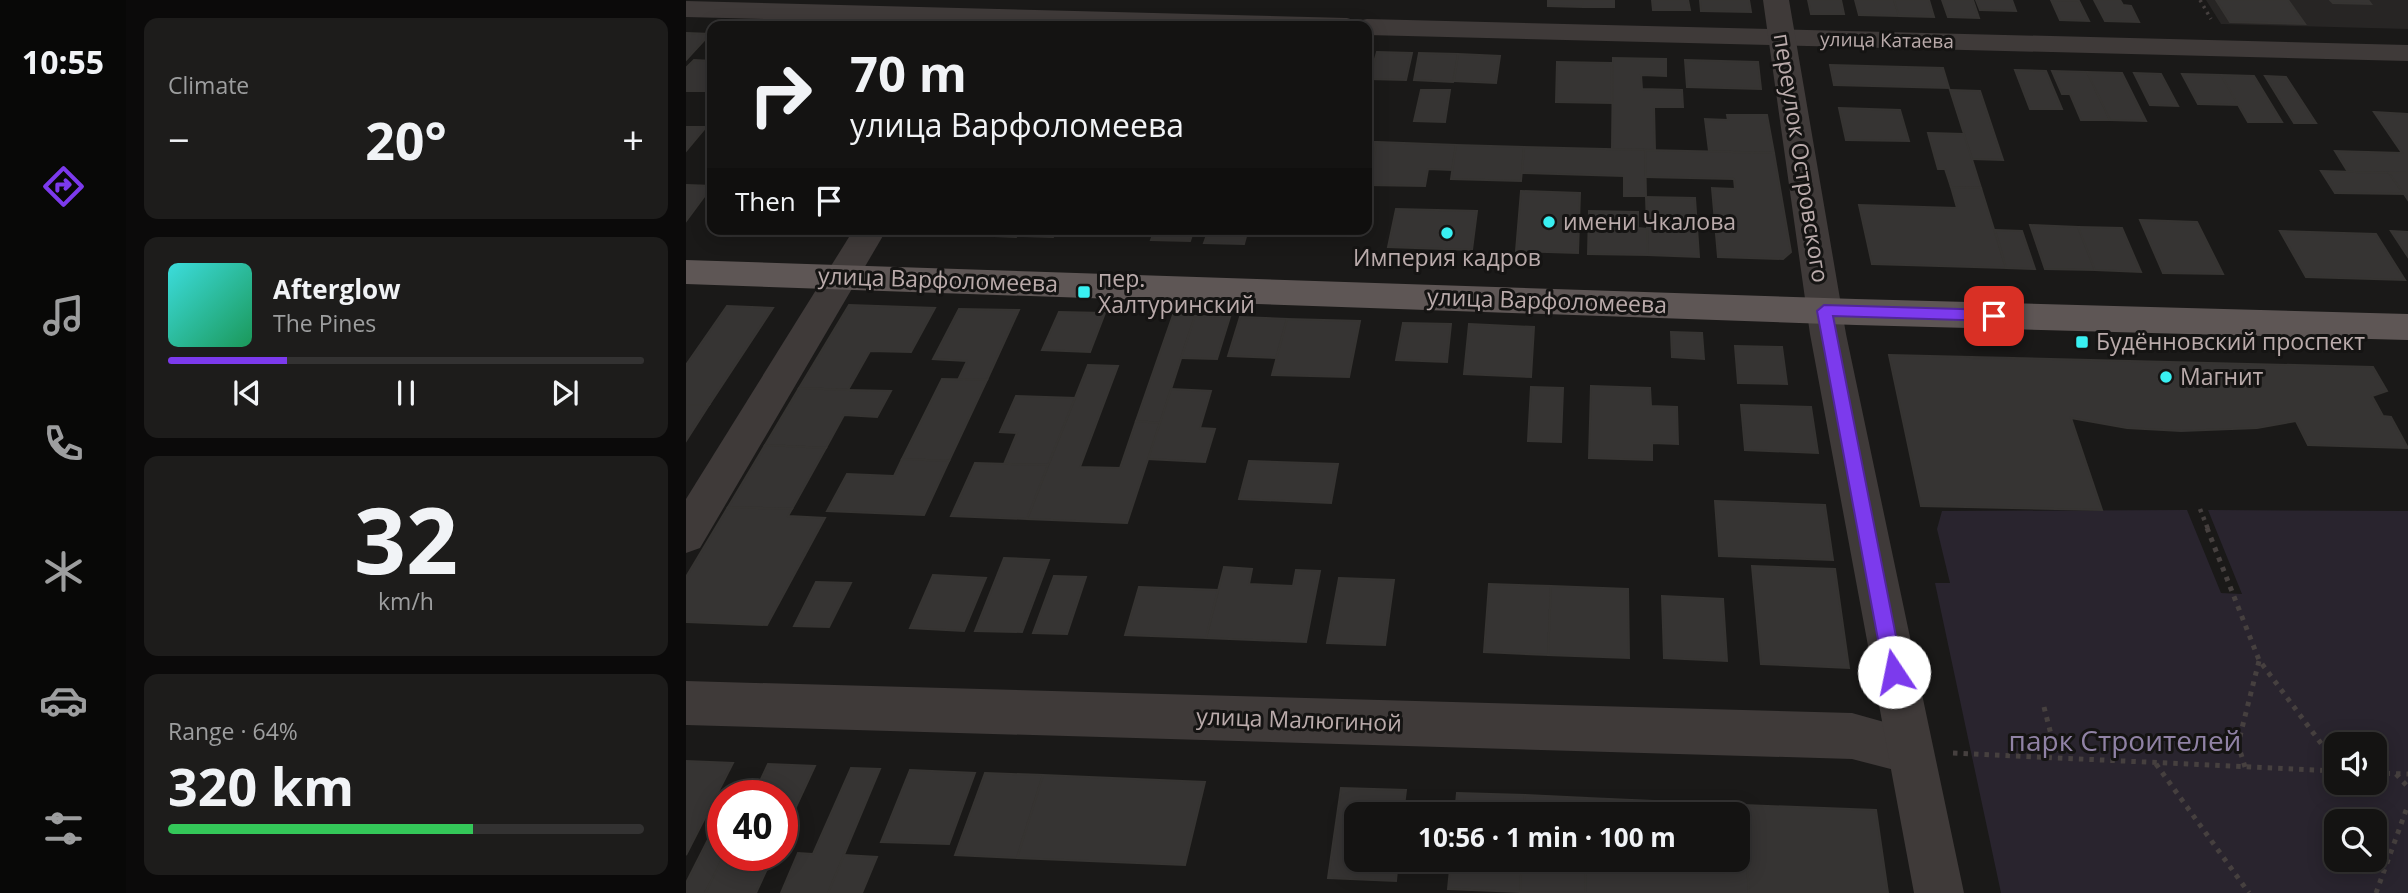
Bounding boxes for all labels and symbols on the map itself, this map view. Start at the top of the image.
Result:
street label: улица Катаева [1820,26,1954,54]
street label: переулок Островского [1766,31,1837,285]
place label: имени Чкалова [1563,205,1736,237]
marker: имени Чкалова [1541,214,1557,230]
marker: Империя кадров [1439,225,1455,241]
place label: Империя кадров [1353,241,1541,273]
street label: улица Варфоломеева [817,259,1059,299]
place label: пер. Халтуринский [1098,262,1255,320]
street label: улица Варфоломеева [1426,280,1668,320]
marker: пер. Халтуринский [1076,284,1092,300]
pin [1964,286,2024,346]
place label: Будённовский проспект [2096,325,2365,357]
marker: Будённовский проспект [2074,334,2090,350]
place label: Магнит [2180,360,2264,392]
marker: Магнит [2158,369,2174,385]
position arrow [1857,635,1931,709]
street label: улица Малюгиной [1196,699,1402,739]
park label: парк Строителей [2009,721,2241,759]
speed limit sign: 40 [707,780,798,871]

